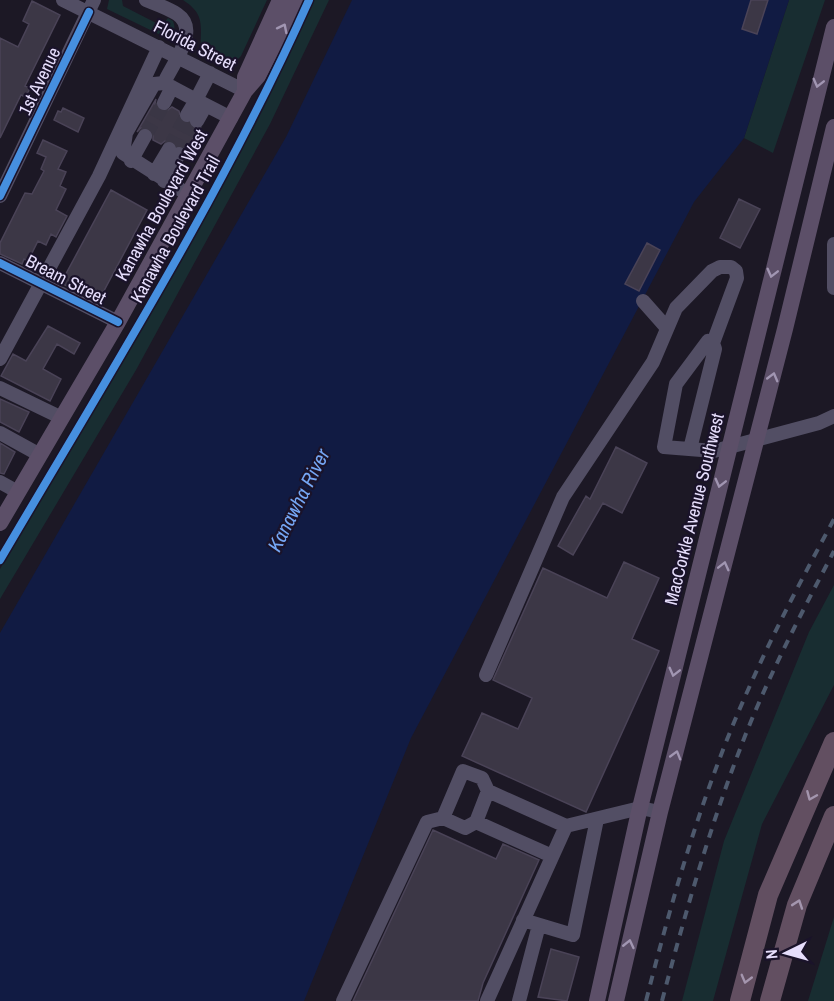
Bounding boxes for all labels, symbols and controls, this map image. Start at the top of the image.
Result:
street label: Florida Street [149,14,241,76]
one-way arrow [276,24,287,35]
street label: 1st Avenue [12,43,66,119]
one-way arrow [813,78,826,88]
street label: Kanawha Boulevard West [109,125,213,285]
street label: Kanawha Boulevard Trail [124,151,226,307]
street label: Bream Street [22,248,110,310]
one-way arrow [767,268,780,278]
one-way arrow [765,372,778,382]
street label: MacCorkle Avenue Southwest [658,411,730,607]
water label: Kanawha River [261,443,336,556]
one-way arrow [715,477,728,487]
one-way arrow [717,561,730,571]
one-way arrow [669,667,682,677]
one-way arrow [668,750,681,760]
one-way arrow [806,789,818,800]
one-way arrow [790,899,803,910]
north arrow [756,923,816,983]
one-way arrow [622,939,635,949]
text: N [760,949,782,960]
one-way arrow [740,974,753,984]

